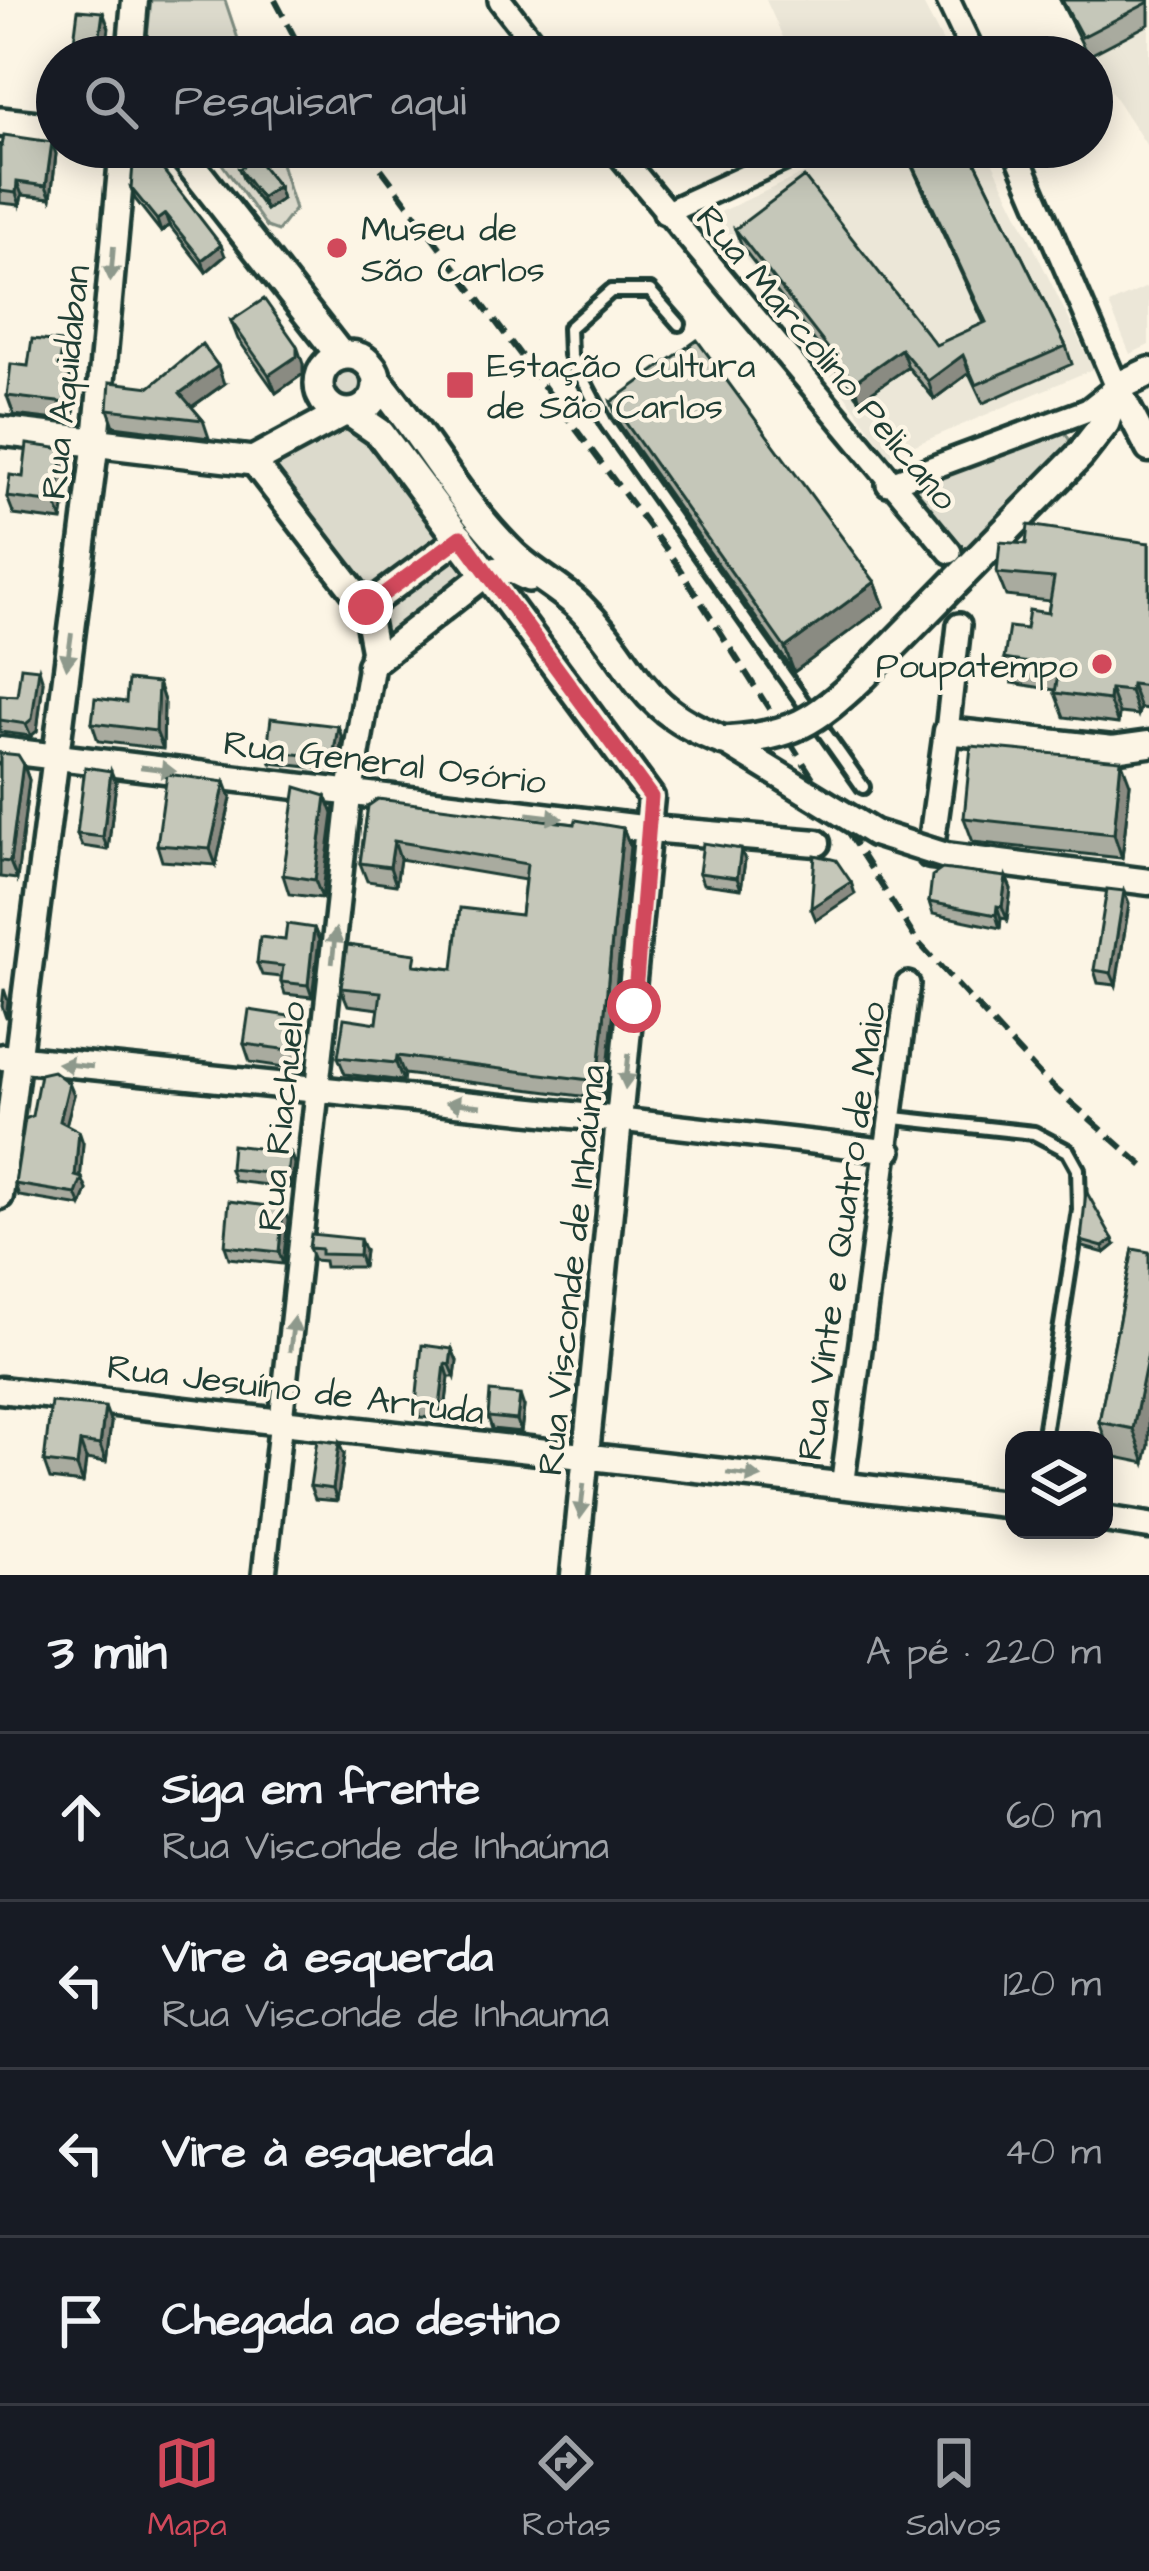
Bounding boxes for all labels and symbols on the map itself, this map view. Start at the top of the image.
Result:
street label: Rua Marcolino Pelicano [683,195,969,522]
place label: Museu de São Carlos [361,204,545,296]
marker: Museu de São Carlos [324,235,350,261]
one-way arrow [103,245,122,283]
street label: Rua Aquidaban [29,263,104,502]
place label: Estação Cultura de São Carlos [487,341,755,433]
marker: Estação Cultura de São Carlos [444,369,476,401]
route end [339,580,393,634]
one-way arrow [59,633,78,670]
place label: Poupatempo [876,641,1078,692]
marker: Poupatempo [1089,651,1115,677]
street label: Rua General Osório [220,718,549,809]
one-way arrow [140,760,177,779]
one-way arrow [527,807,564,826]
one-way arrow [325,927,344,964]
route start [607,979,661,1033]
street label: Rua Riachuelo [245,999,320,1233]
street label: Rua Vinte e Quatro de Maio [785,999,900,1464]
one-way arrow [617,1053,636,1090]
one-way arrow [56,1055,93,1074]
street label: Rua Visconde de Inhaúma [526,1062,619,1478]
one-way arrow [444,1094,481,1113]
one-way arrow [282,1314,301,1352]
street label: Rua Jesuíno de Arruda [104,1342,487,1439]
one-way arrow [726,1466,764,1485]
one-way arrow [572,1483,591,1520]

